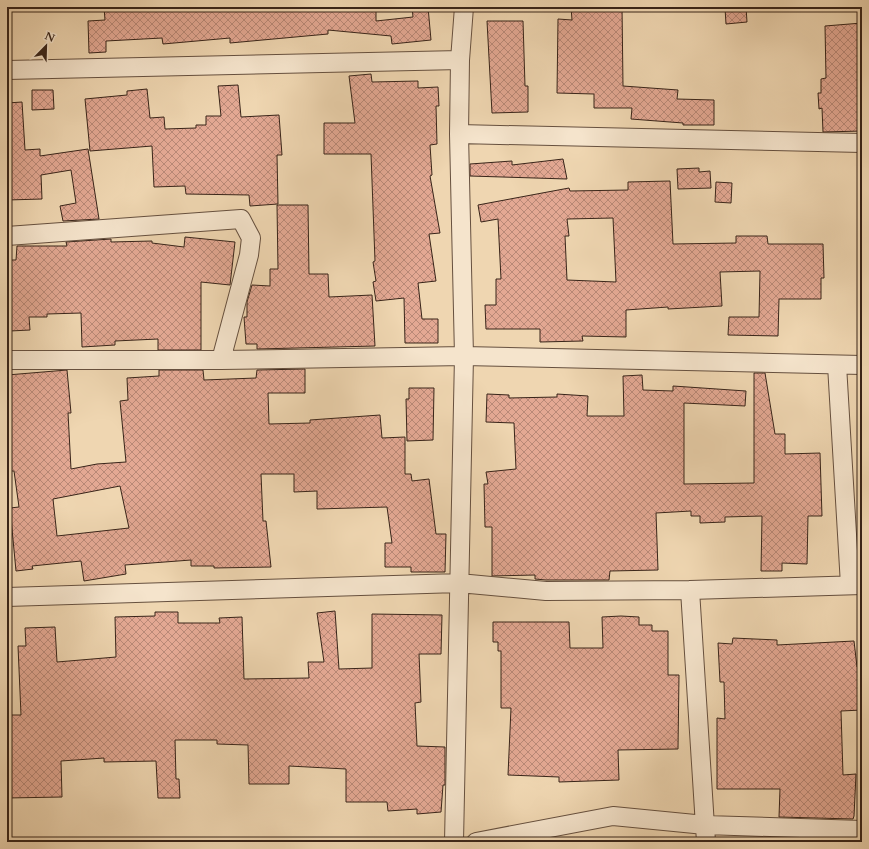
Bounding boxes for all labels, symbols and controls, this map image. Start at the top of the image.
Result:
north arrow [26,26,66,66]
text: N [42,28,57,46]

